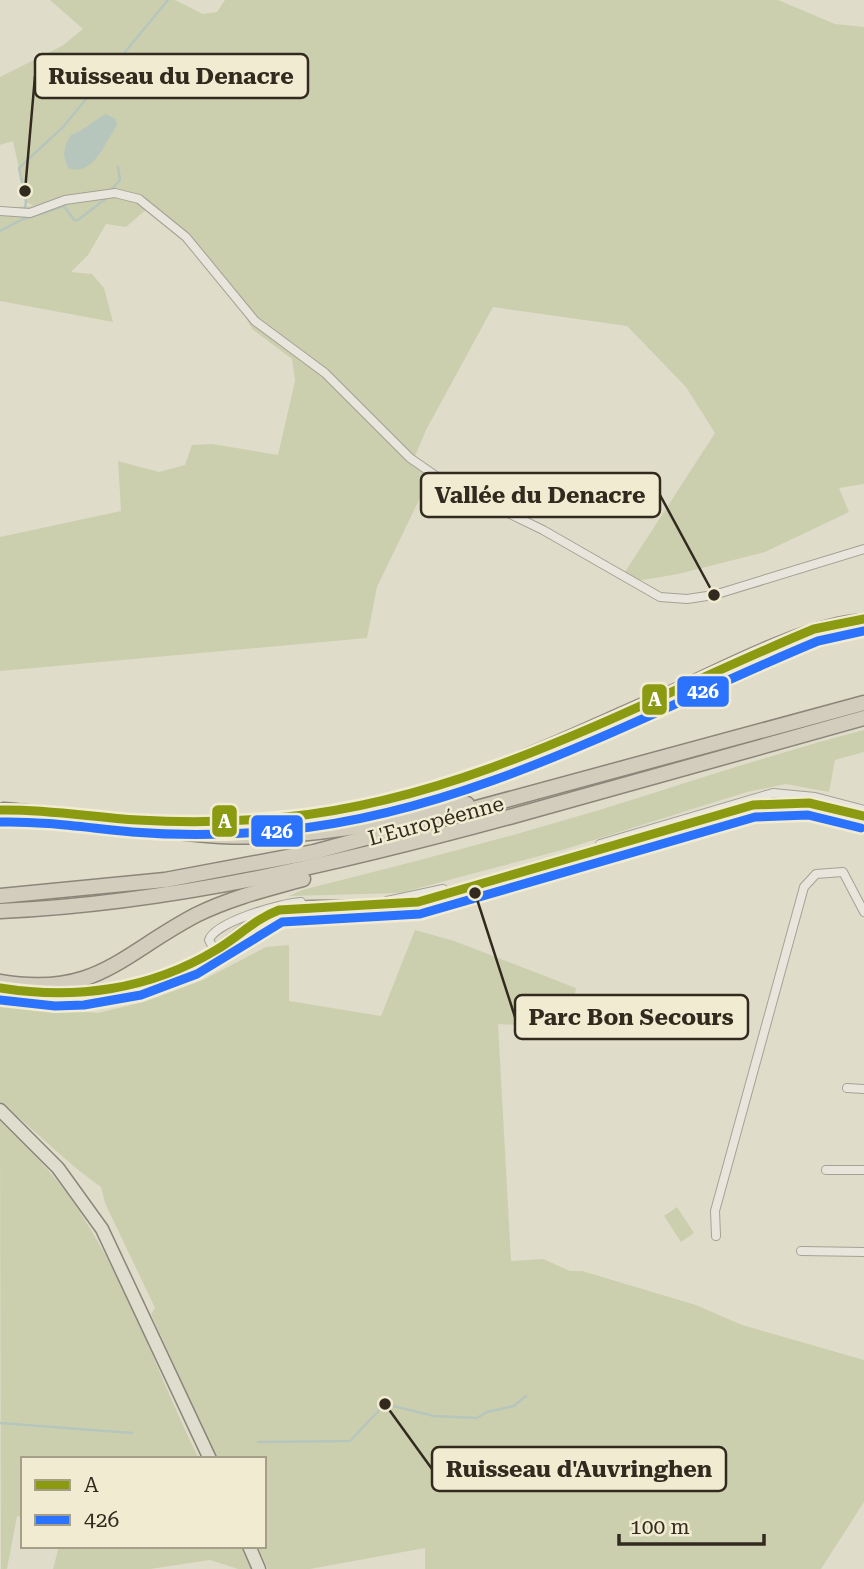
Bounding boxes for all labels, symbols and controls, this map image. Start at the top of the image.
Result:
callout: Ruisseau du Denacre [35,54,308,98]
text: Ruisseau du Denacre [48,63,294,90]
callout: Vallée du Denacre [421,473,660,517]
text: Vallée du Denacre [435,482,645,509]
line badge: 426 [676,675,730,708]
text: 426 [687,680,719,703]
line badge: A [641,683,668,716]
text: A [648,688,662,711]
street label: L'Européenne [366,791,506,851]
line badge: A [211,804,238,838]
text: A [218,810,232,833]
line badge: 426 [250,814,304,848]
text: 426 [261,820,293,843]
callout: Parc Bon Secours [515,995,748,1039]
text: Parc Bon Secours [528,1004,734,1031]
callout: Ruisseau d'Auvringhen [432,1447,726,1491]
text: Ruisseau d'Auvringhen [446,1456,713,1483]
legend [21,1457,266,1548]
text: A [84,1473,99,1497]
scale bar [619,1502,764,1546]
text: 426 [84,1508,119,1532]
text: 100 m [630,1515,690,1539]

